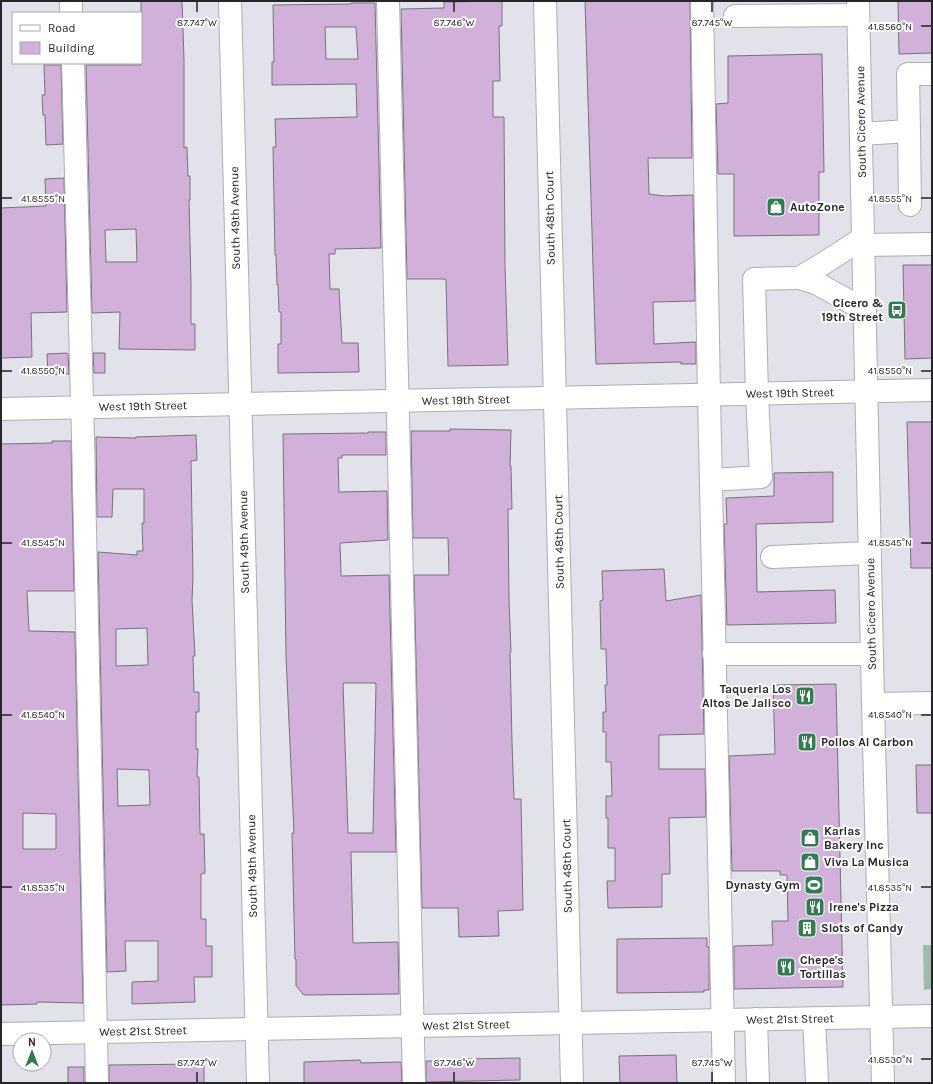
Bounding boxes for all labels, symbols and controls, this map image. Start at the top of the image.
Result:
legend [12,12,142,64]
text: 87.747°W [177,17,217,29]
text: 87.746°W [434,17,475,29]
text: 87.745°W [692,17,733,29]
text: Road [48,21,76,35]
text: 41.8560°N [868,21,912,33]
text: Building [48,41,95,55]
street label: South Cicero Avenue [853,66,869,178]
street label: South 49th Avenue [227,166,243,270]
street label: South 48th Court [542,170,558,265]
text: 41.8555°N [21,193,65,205]
text: 41.8555°N [868,193,912,205]
shop icon: AutoZone [765,196,787,218]
place label: AutoZone [790,200,845,214]
place label: Cicero & 19th Street [822,296,883,324]
bus stop icon: Cicero & 19th Street [886,299,908,321]
text: 41.8550°N [21,365,65,377]
text: 41.8550°N [868,365,912,377]
street label: West 19th Street [746,385,835,401]
street label: West 19th Street [422,392,511,408]
street label: West 19th Street [99,398,188,414]
street label: South 49th Avenue [236,490,252,594]
street label: South 48th Court [551,494,567,589]
text: 41.8545°N [21,537,65,549]
text: 41.8545°N [868,537,912,549]
street label: South Cicero Avenue [863,558,879,670]
place label: Taqueria Los Altos De Jalisco [702,682,791,710]
restaurant icon: Taqueria Los Altos De Jalisco [794,685,816,707]
text: 41.8540°N [21,709,65,721]
text: 41.8540°N [868,709,912,721]
restaurant icon: Pollos Al Carbon [796,731,818,753]
place label: Pollos Al Carbon [821,735,913,749]
street label: South 49th Avenue [244,814,260,918]
street label: South 48th Court [559,818,575,913]
place label: Karlas Bakery Inc [824,824,884,852]
shop icon: Karlas Bakery Inc [799,827,821,849]
shop icon: Viva La Musica [799,851,821,873]
place label: Viva La Musica [824,855,909,869]
sports icon: Dynasty Gym [803,874,825,896]
place label: Dynasty Gym [726,878,800,892]
text: 41.8535°N [21,882,65,894]
text: 41.8535°N [868,882,912,894]
restaurant icon: Irene's Pizza [804,896,826,918]
place label: Irene's Pizza [829,900,899,914]
building icon: Slots of Candy [796,917,818,939]
place label: Slots of Candy [821,921,903,935]
place label: Chepe's Tortillas [800,953,846,981]
restaurant icon: Chepe's Tortillas [775,956,797,978]
street label: West 21st Street [746,1011,834,1027]
street label: West 21st Street [422,1017,510,1033]
street label: West 21st Street [99,1023,187,1039]
north arrow [12,1032,52,1072]
text: N [28,1036,36,1049]
text: 41.8530°N [868,1054,912,1066]
text: 87.747°W [177,1057,217,1069]
text: 87.746°W [434,1057,475,1069]
text: 87.745°W [692,1057,733,1069]

